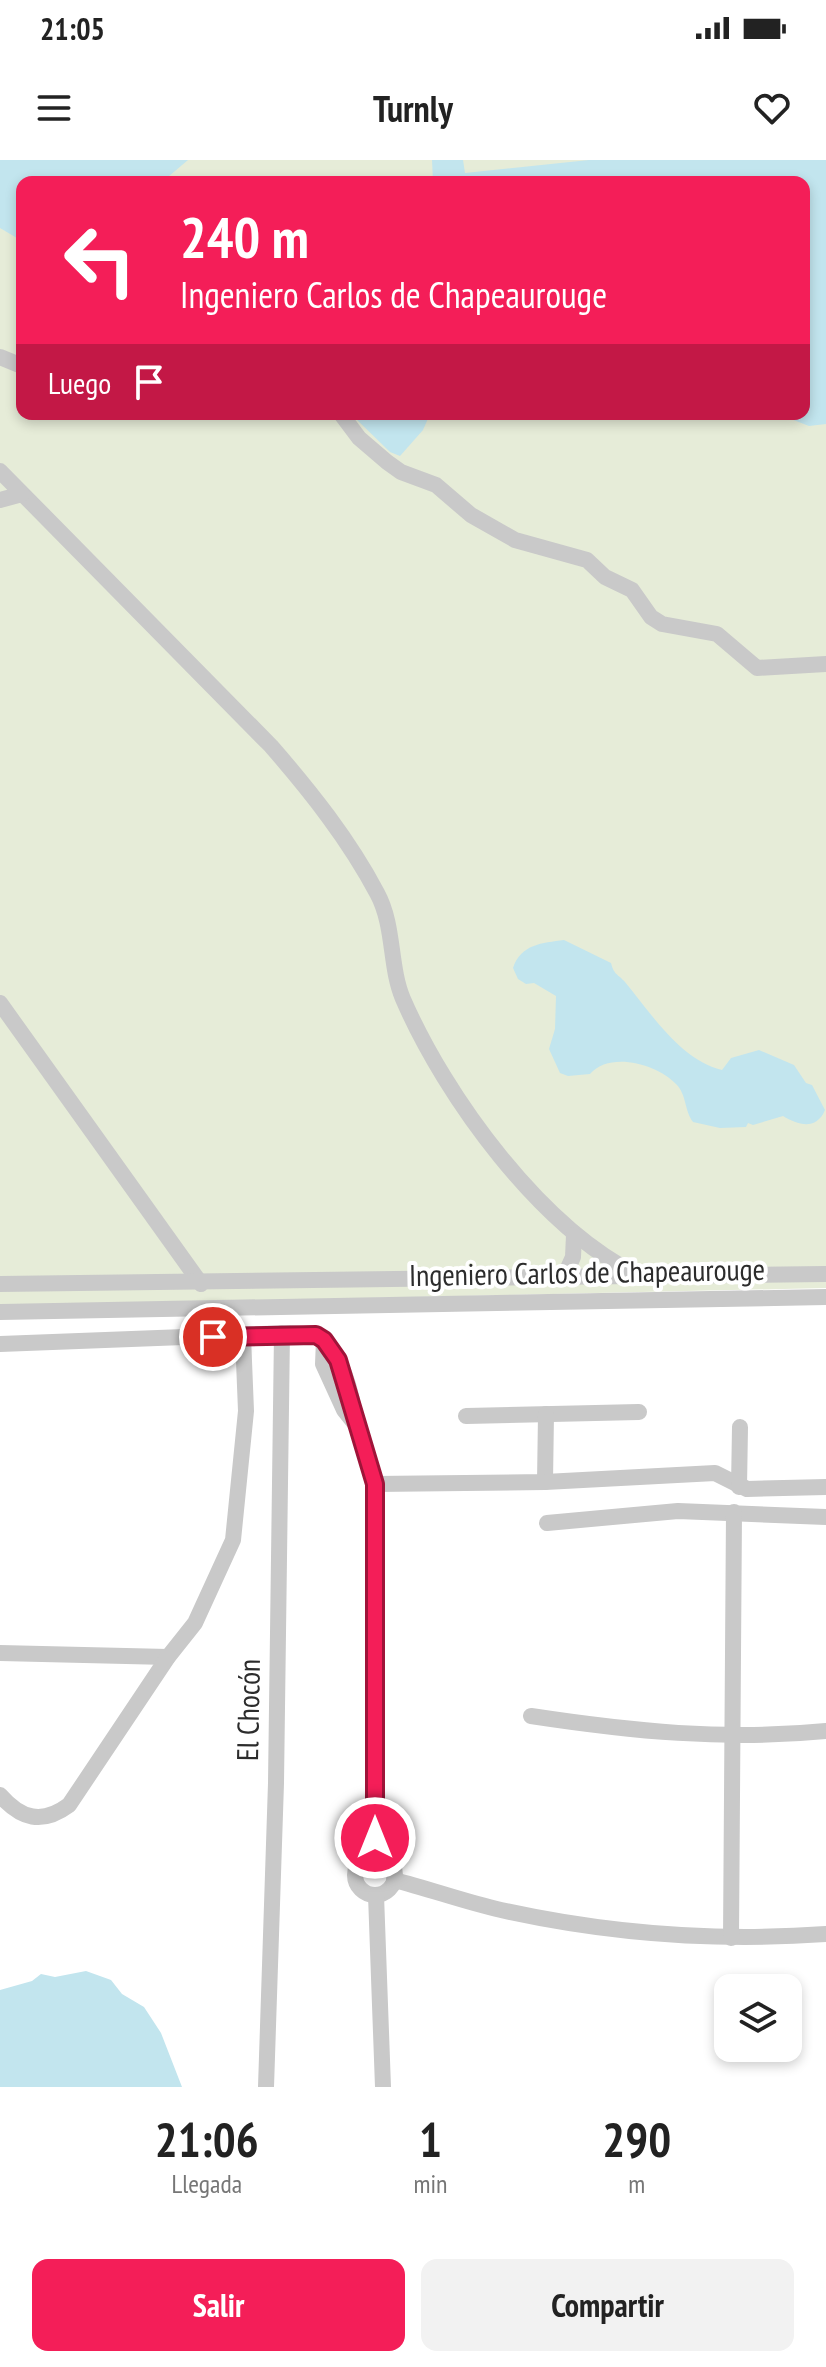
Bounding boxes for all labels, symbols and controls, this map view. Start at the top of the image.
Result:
text: 21:05 [40,9,105,48]
text: Turnly [373,85,453,132]
icon: menu [32,86,76,130]
icon: heart [750,86,794,130]
text: 240 m [180,201,309,273]
icon: left [48,208,152,312]
text: Ingeniero Carlos de Chapeaurouge [180,271,607,318]
icon: arrive [127,360,171,404]
text: Luego [48,363,111,402]
street label: Ingeniero Carlos de Chapeaurouge [409,1249,765,1294]
pin [179,1303,247,1371]
icon: arrive [191,1315,235,1359]
street label: El Chocón [227,1658,268,1762]
position arrow [333,1796,417,1880]
map controls [714,1974,802,2062]
button: layers [714,1974,802,2062]
text: 21:06 [155,2108,259,2170]
text: 1 [419,2108,442,2170]
text: 290 [602,2108,671,2170]
text: Llegada [171,2167,242,2200]
text: min [413,2167,447,2200]
text: m [628,2167,645,2200]
button: Salir [32,2259,405,2351]
button: Compartir [421,2259,794,2351]

